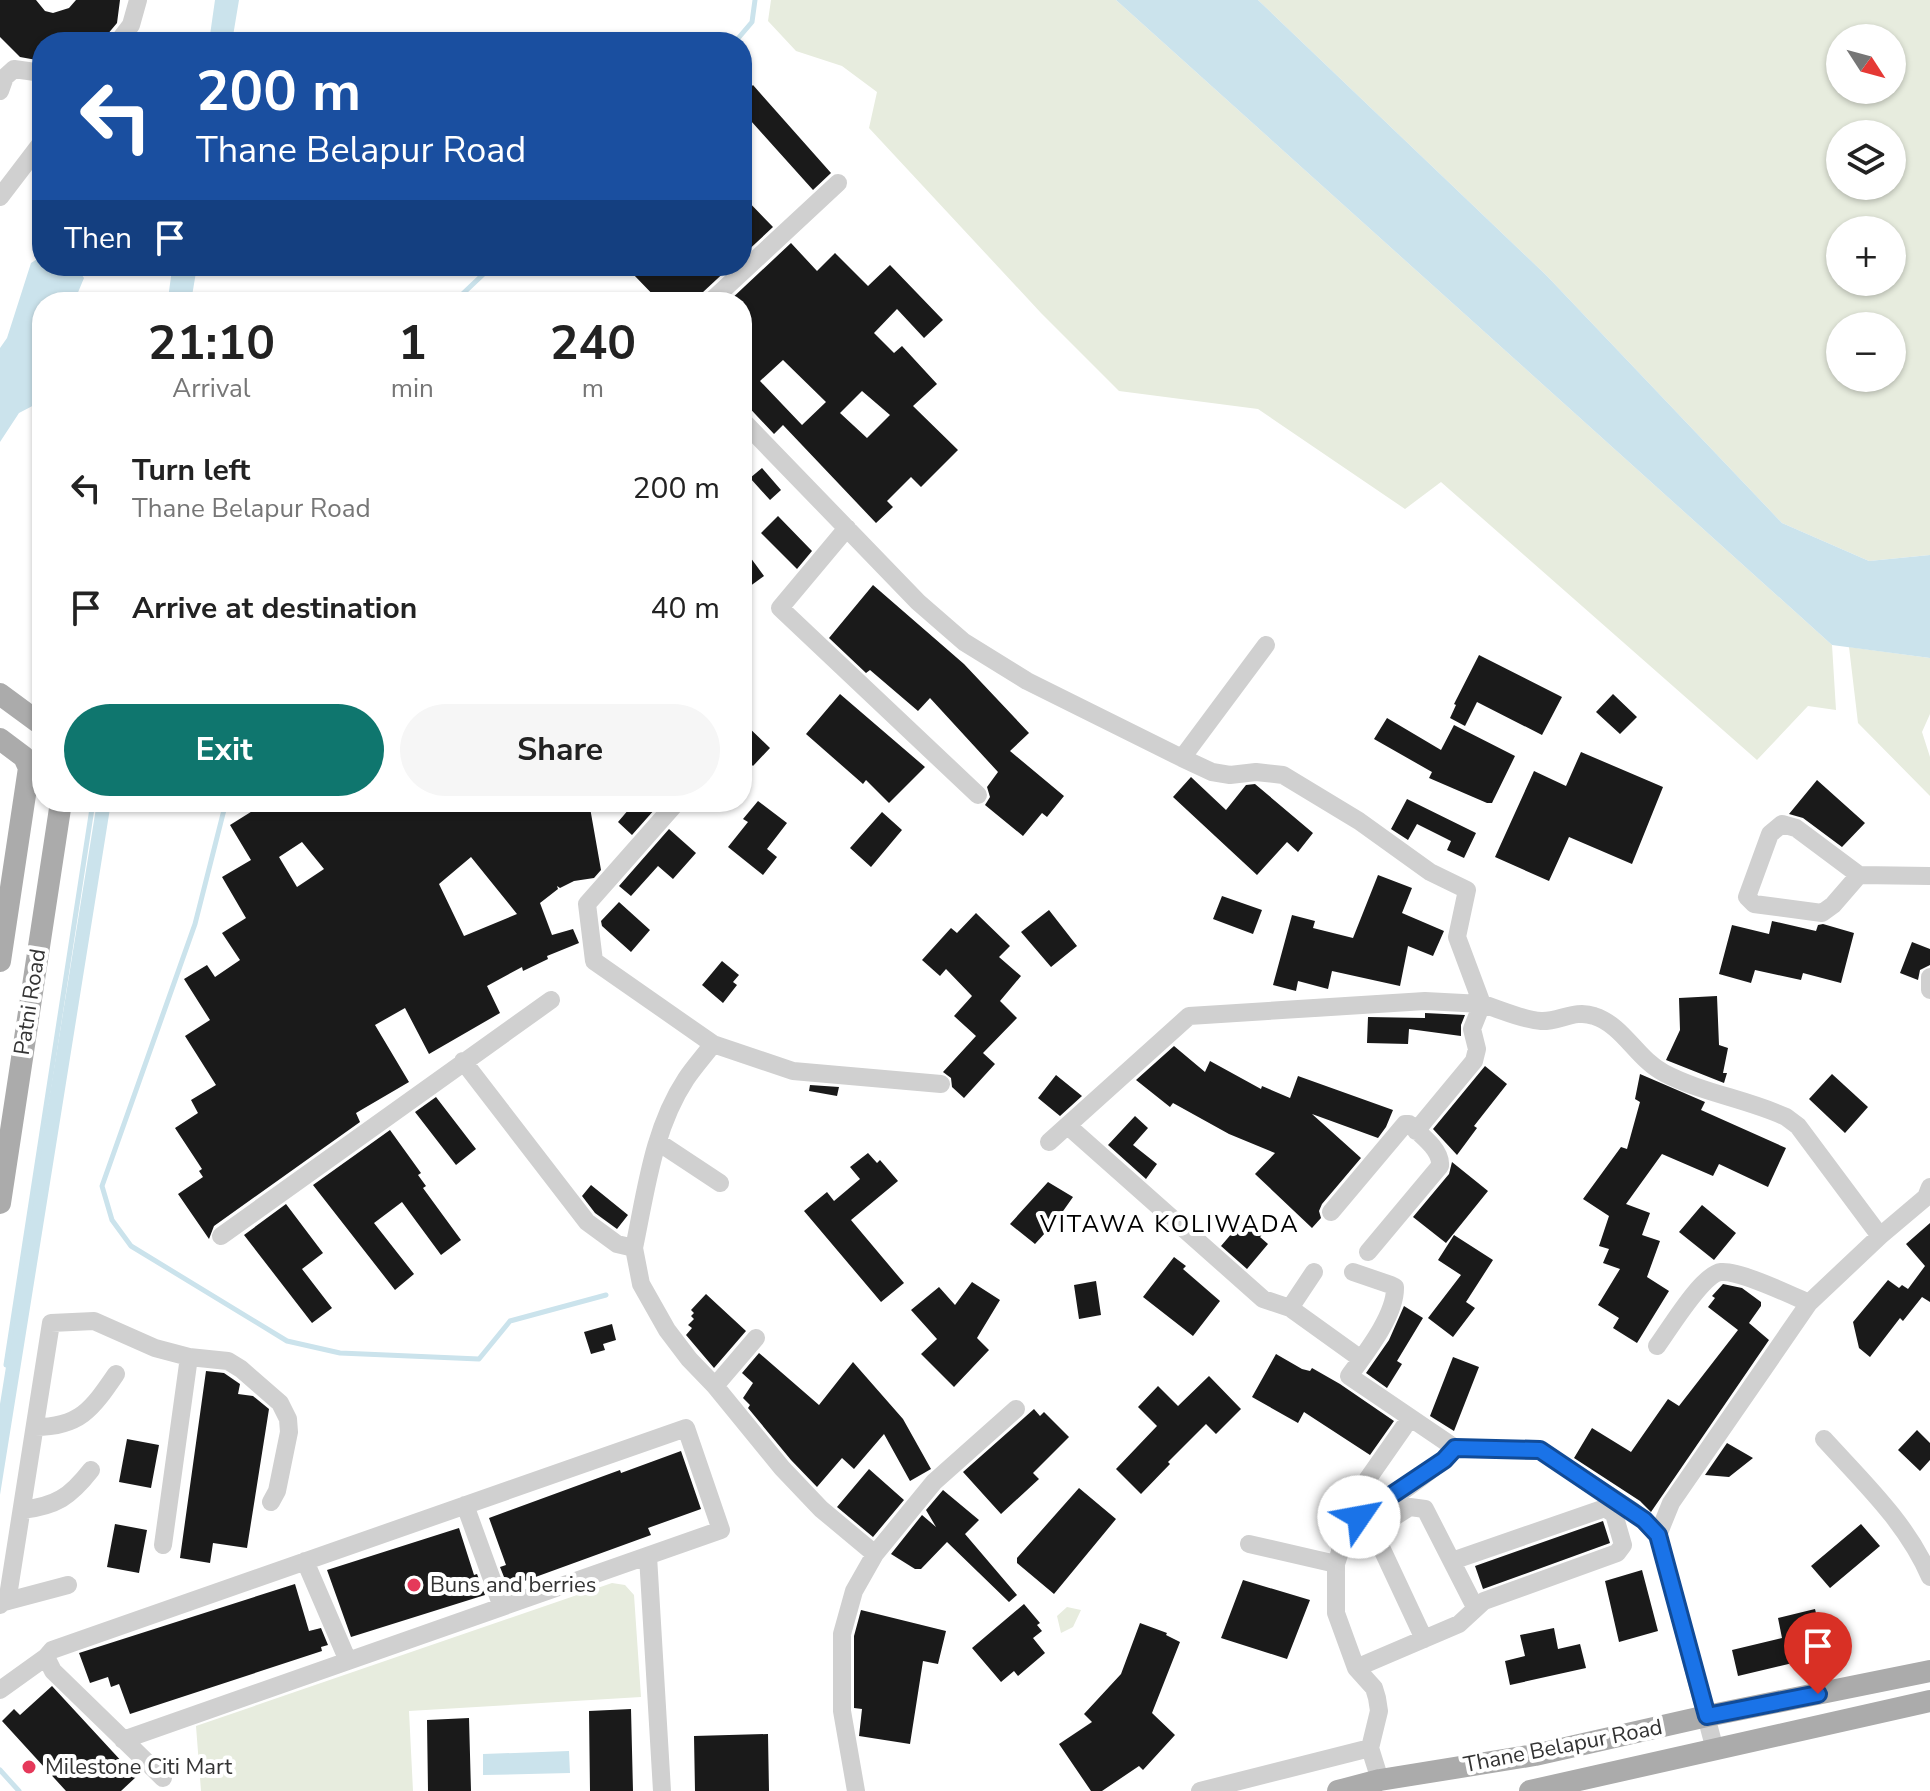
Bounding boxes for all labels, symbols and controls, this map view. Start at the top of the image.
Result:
north arrow [1826,24,1906,104]
map controls [1826,24,1906,392]
text: 200 m [196,53,361,130]
icon: left [64,64,168,168]
button: layers [1826,120,1906,200]
text: Thane Belapur Road [196,126,526,175]
icon: arrive [148,216,192,260]
button: + [1826,216,1906,296]
text: Then [64,218,132,259]
text: 21:10 [148,310,275,376]
text: 1 [398,310,427,376]
text: 240 [550,310,636,376]
button: − [1826,312,1906,392]
text: Arrival [172,371,251,406]
text: min [391,371,434,406]
text: m [582,371,604,406]
text: Turn left [132,450,250,491]
icon: left [64,466,108,510]
text: 200 m [633,468,720,509]
text: Thane Belapur Road [132,491,371,526]
icon: arrive [64,586,108,630]
text: Arrive at destination [132,588,417,629]
text: 40 m [651,588,720,629]
button: Exit [64,704,384,796]
button: Share [400,704,720,796]
street label: Patni Road [7,947,53,1057]
district label: VITAWA KOLIWADA [1039,1208,1300,1240]
position arrow [1317,1475,1401,1559]
place label: Buns and berries [430,1570,596,1600]
marker: Buns and berries [405,1576,423,1594]
pin [1784,1612,1852,1694]
icon: arrive [1796,1624,1840,1668]
street label: Thane Belapur Road [1461,1712,1665,1780]
place label: Milestone Citi Mart [45,1752,232,1782]
marker: Milestone Citi Mart [20,1758,38,1776]

